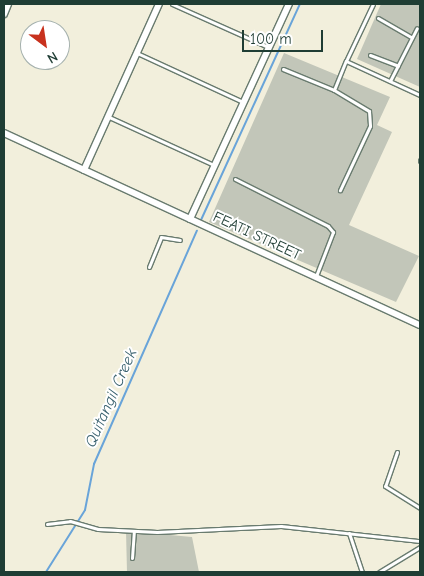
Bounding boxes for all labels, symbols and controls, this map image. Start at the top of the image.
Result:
north arrow [20,20,70,70]
scale bar [244,20,325,52]
text: 100 m [250,30,292,48]
text: N [44,48,61,67]
street label: FEATI STREET [210,208,304,264]
water label: Quitangil Creek [81,346,141,450]

